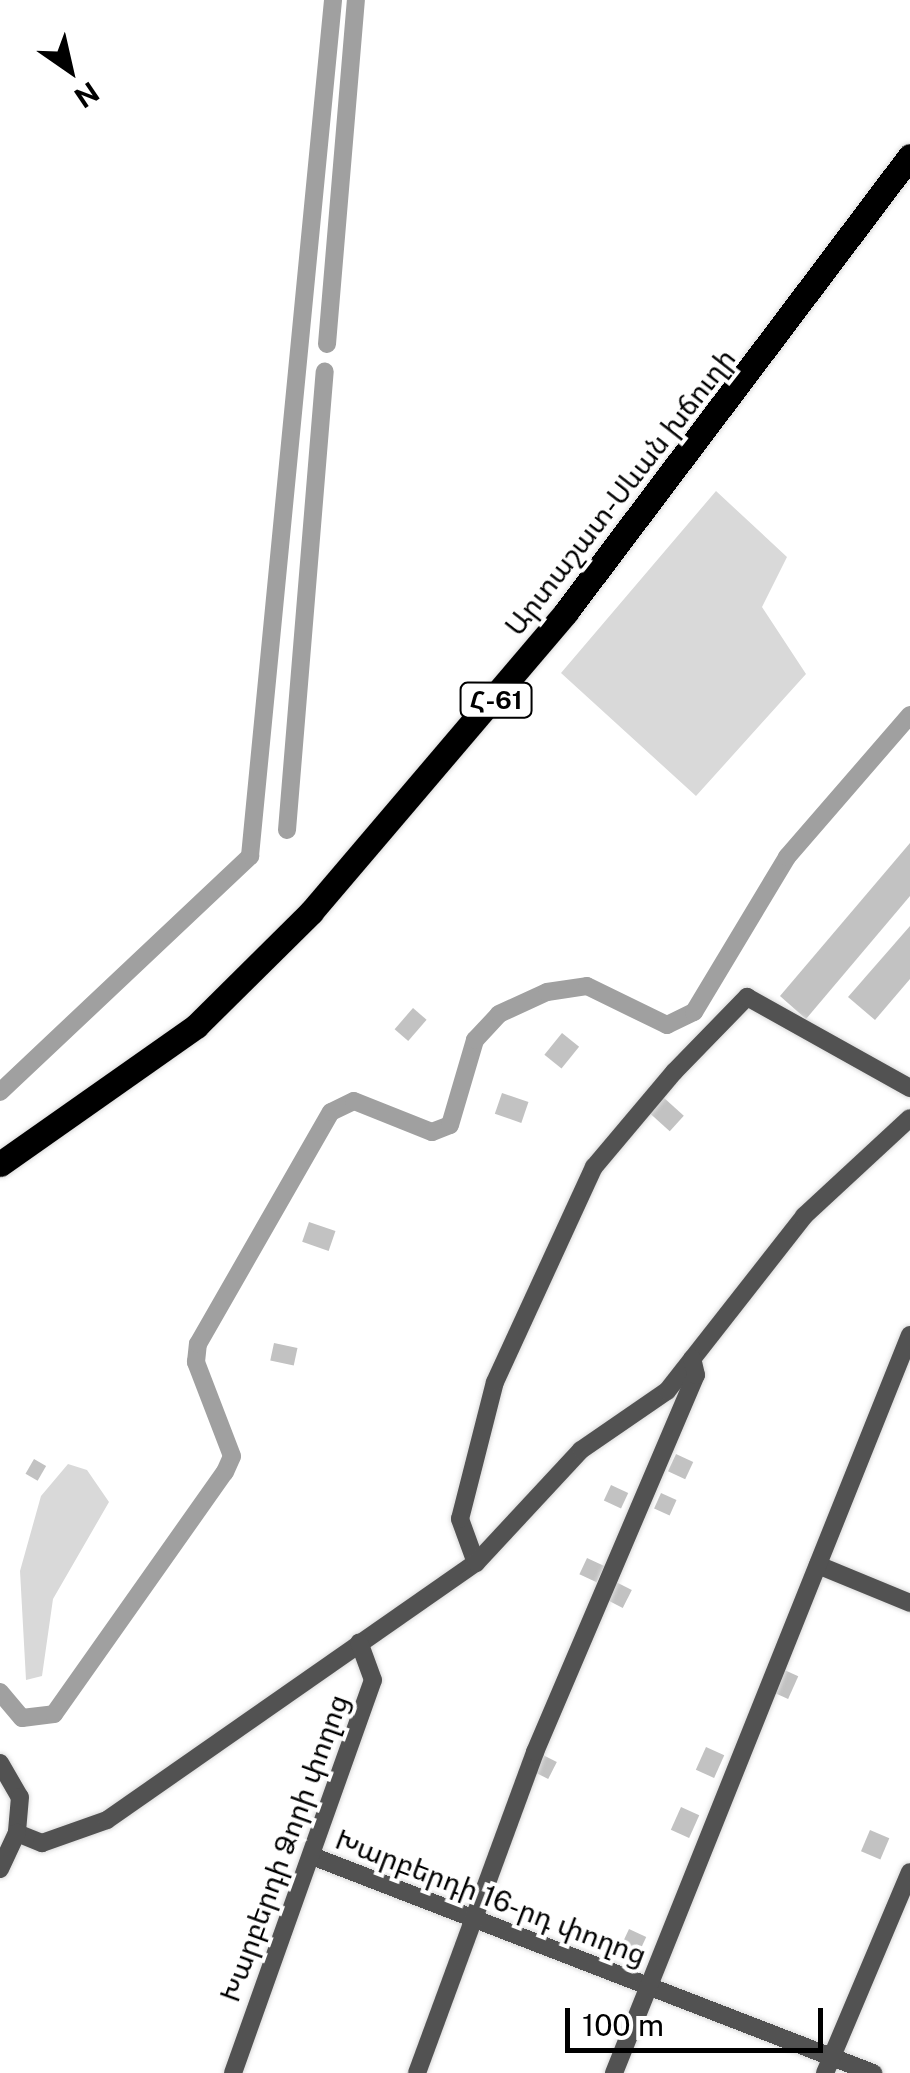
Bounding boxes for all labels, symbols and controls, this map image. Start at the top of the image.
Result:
north arrow [20,20,120,120]
text: N [69,75,105,115]
street label: Արտաշատ-Սևան խճուղի [498,342,742,642]
road number: Հ-61 [458,680,534,720]
street label: Խարբերդի Ձորի փողոց [213,1690,355,2006]
street label: Խարբերդի 16-րդ փողոց [331,1822,651,1972]
scale bar [570,1988,828,2050]
text: 100 m [582,2007,664,2043]

